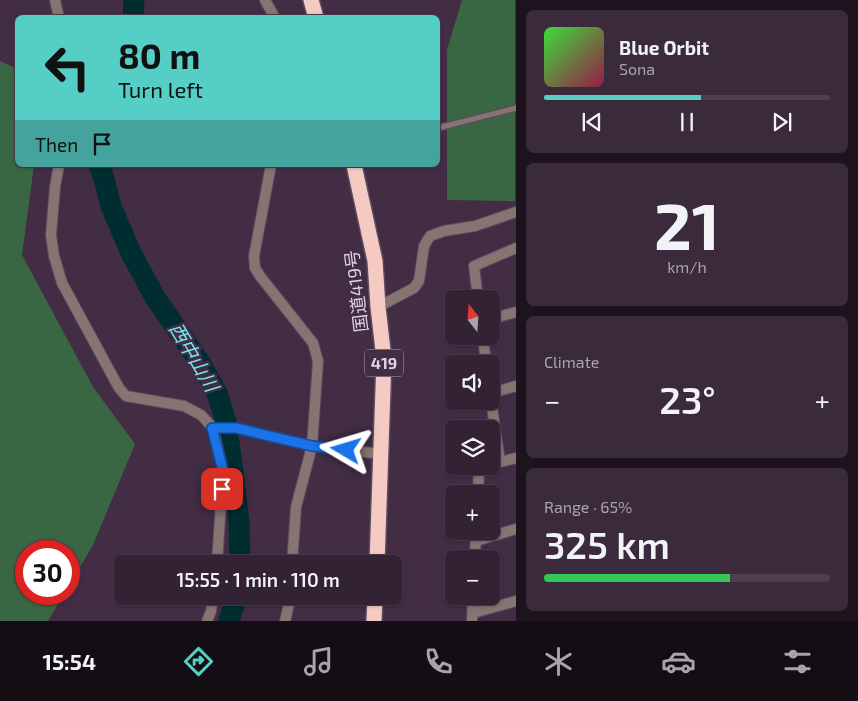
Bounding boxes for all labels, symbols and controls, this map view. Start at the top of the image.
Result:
text: 80 m [118,34,200,76]
icon: left [35,35,100,100]
text: Blue Orbit [619,36,709,59]
text: Sona [619,59,655,78]
text: Turn left [118,76,203,102]
icon: previous [578,108,606,136]
icon: pause [673,108,701,136]
icon: next [768,108,796,136]
icon: arrive [88,130,116,158]
text: Then [35,133,78,156]
text: 21 [654,185,720,263]
street label: 国道419号 [340,249,372,333]
text: km/h [667,257,707,276]
north arrow [445,290,500,345]
map controls [445,290,500,605]
water label: 西中山川 [165,318,225,397]
road number: 419 [365,349,403,376]
text: Climate [544,352,599,371]
button: sound [445,355,500,410]
text: 23° [659,376,716,422]
text: − [544,383,560,417]
text: + [815,383,830,417]
button: layers [445,420,500,475]
position arrow [319,423,371,475]
pin [201,468,243,510]
icon: arrive [208,475,236,503]
button: + [445,485,500,540]
text: Range · 65% [544,497,632,516]
text: 325 km [544,521,670,567]
speed limit sign: 30 [15,540,80,605]
button: − [445,550,500,605]
text: 15:55 · 1 min · 110 m [176,568,340,591]
icon: directions [181,644,216,679]
icon: music [301,644,336,679]
icon: phone [421,644,456,679]
icon: climate [541,644,576,679]
icon: car [661,644,696,679]
icon: filters [780,644,815,679]
text: 15:54 [42,648,96,674]

